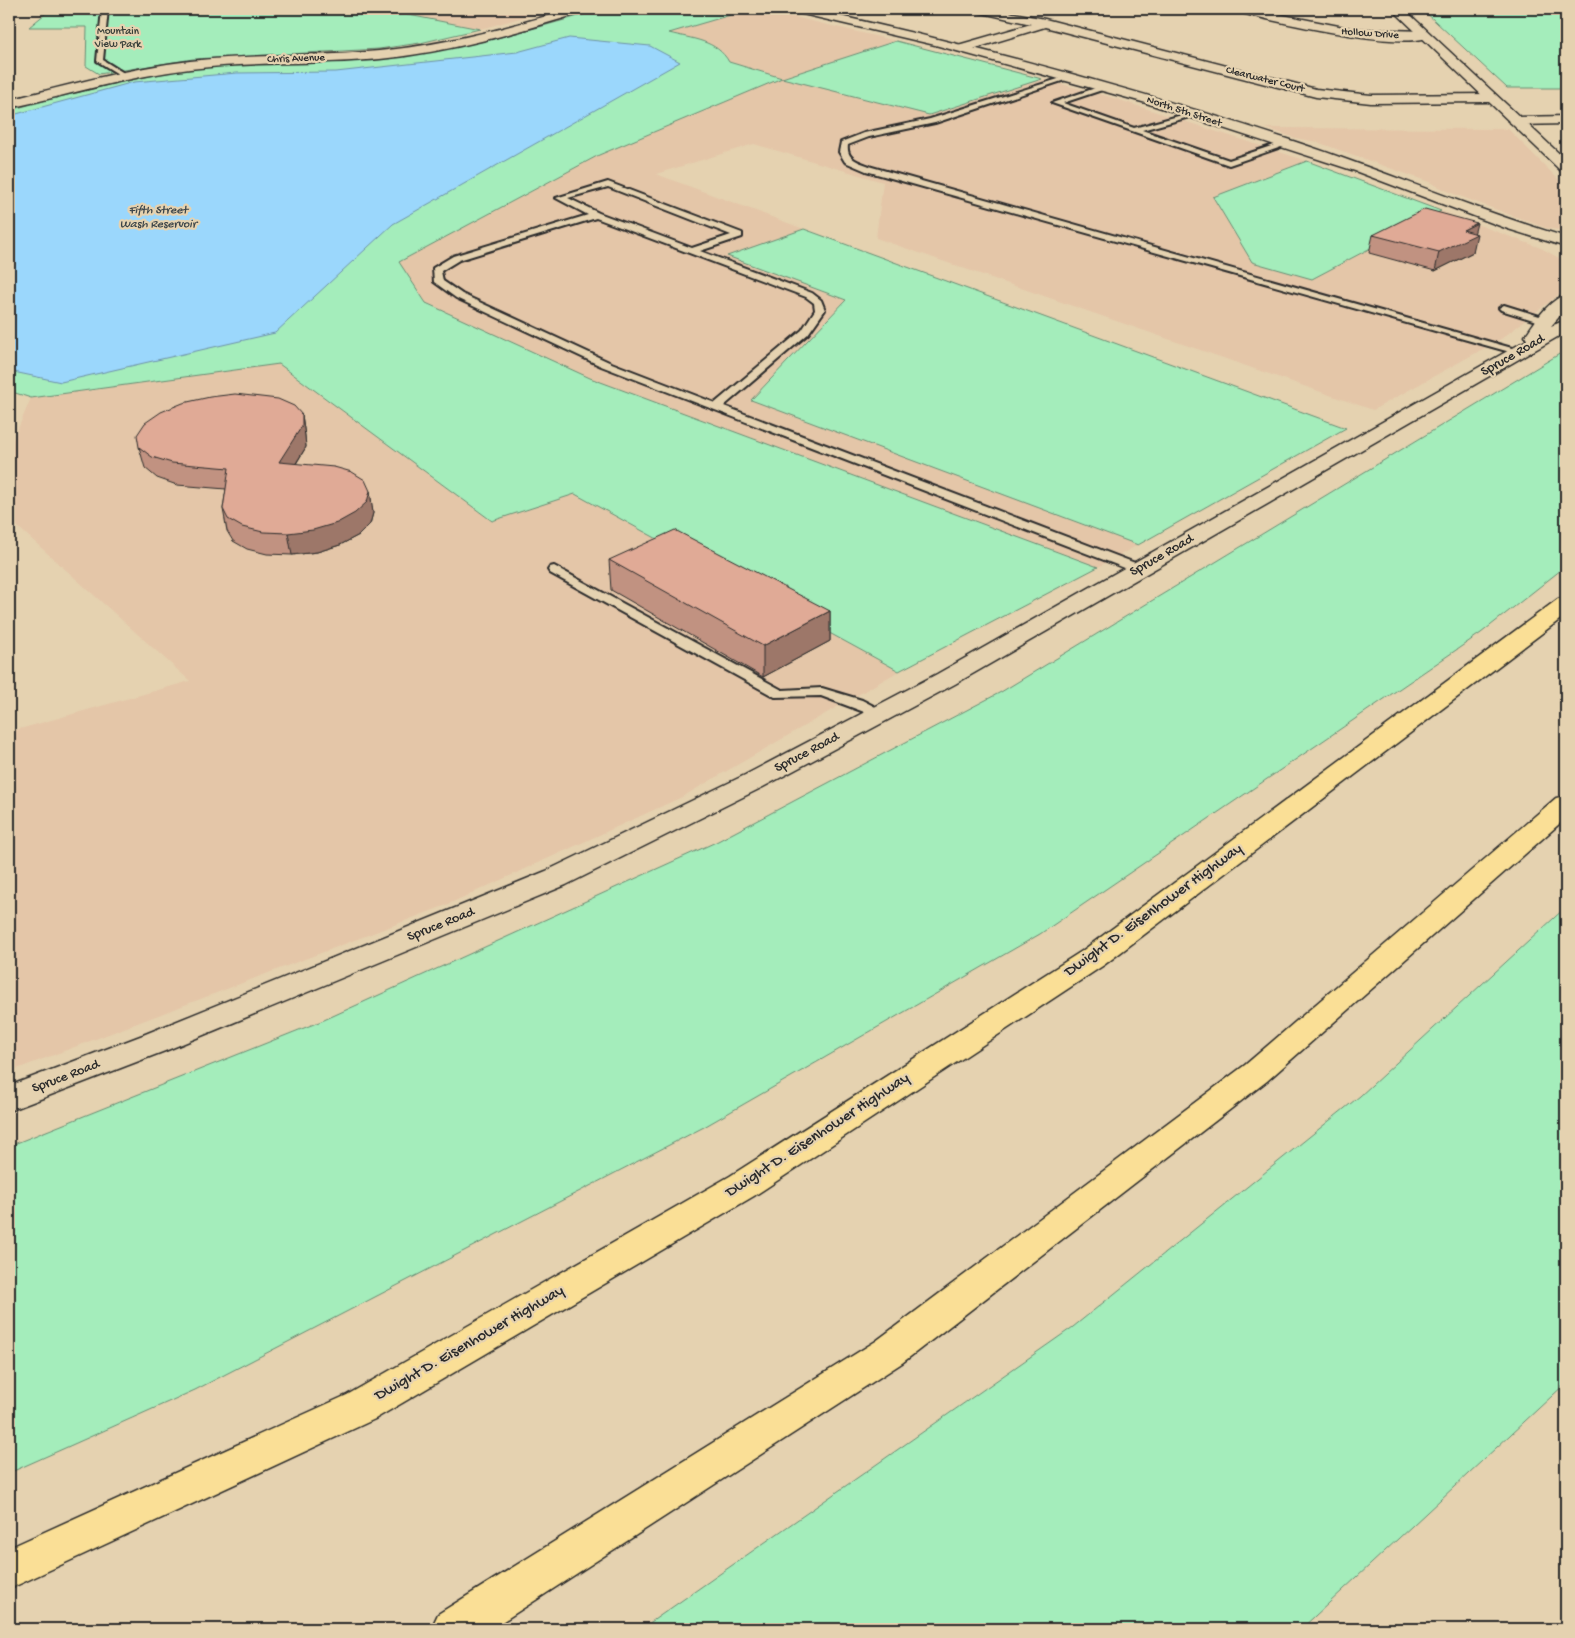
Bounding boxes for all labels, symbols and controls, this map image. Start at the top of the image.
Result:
park label: Mountain View Park [94,26,142,51]
street label: Hollow Drive [1341,26,1399,42]
street label: Chris Avenue [267,52,325,66]
street label: Clearwater Court [1224,64,1307,96]
street label: North 5th Street [1145,94,1224,130]
water label: Fifth Street Wash Reservoir [120,204,199,232]
street label: Spruce Road [1478,330,1549,381]
street label: Spruce Road [1127,530,1198,581]
street label: Spruce Road [772,728,844,777]
street label: Dwight D. Eisenhower Highway [1061,840,1247,983]
street label: Spruce Road [405,903,479,946]
street label: Spruce Road [30,1056,104,1098]
street label: Dwight D. Eisenhower Highway [722,1069,914,1203]
street label: Dwight D. Eisenhower Highway [371,1282,568,1407]

